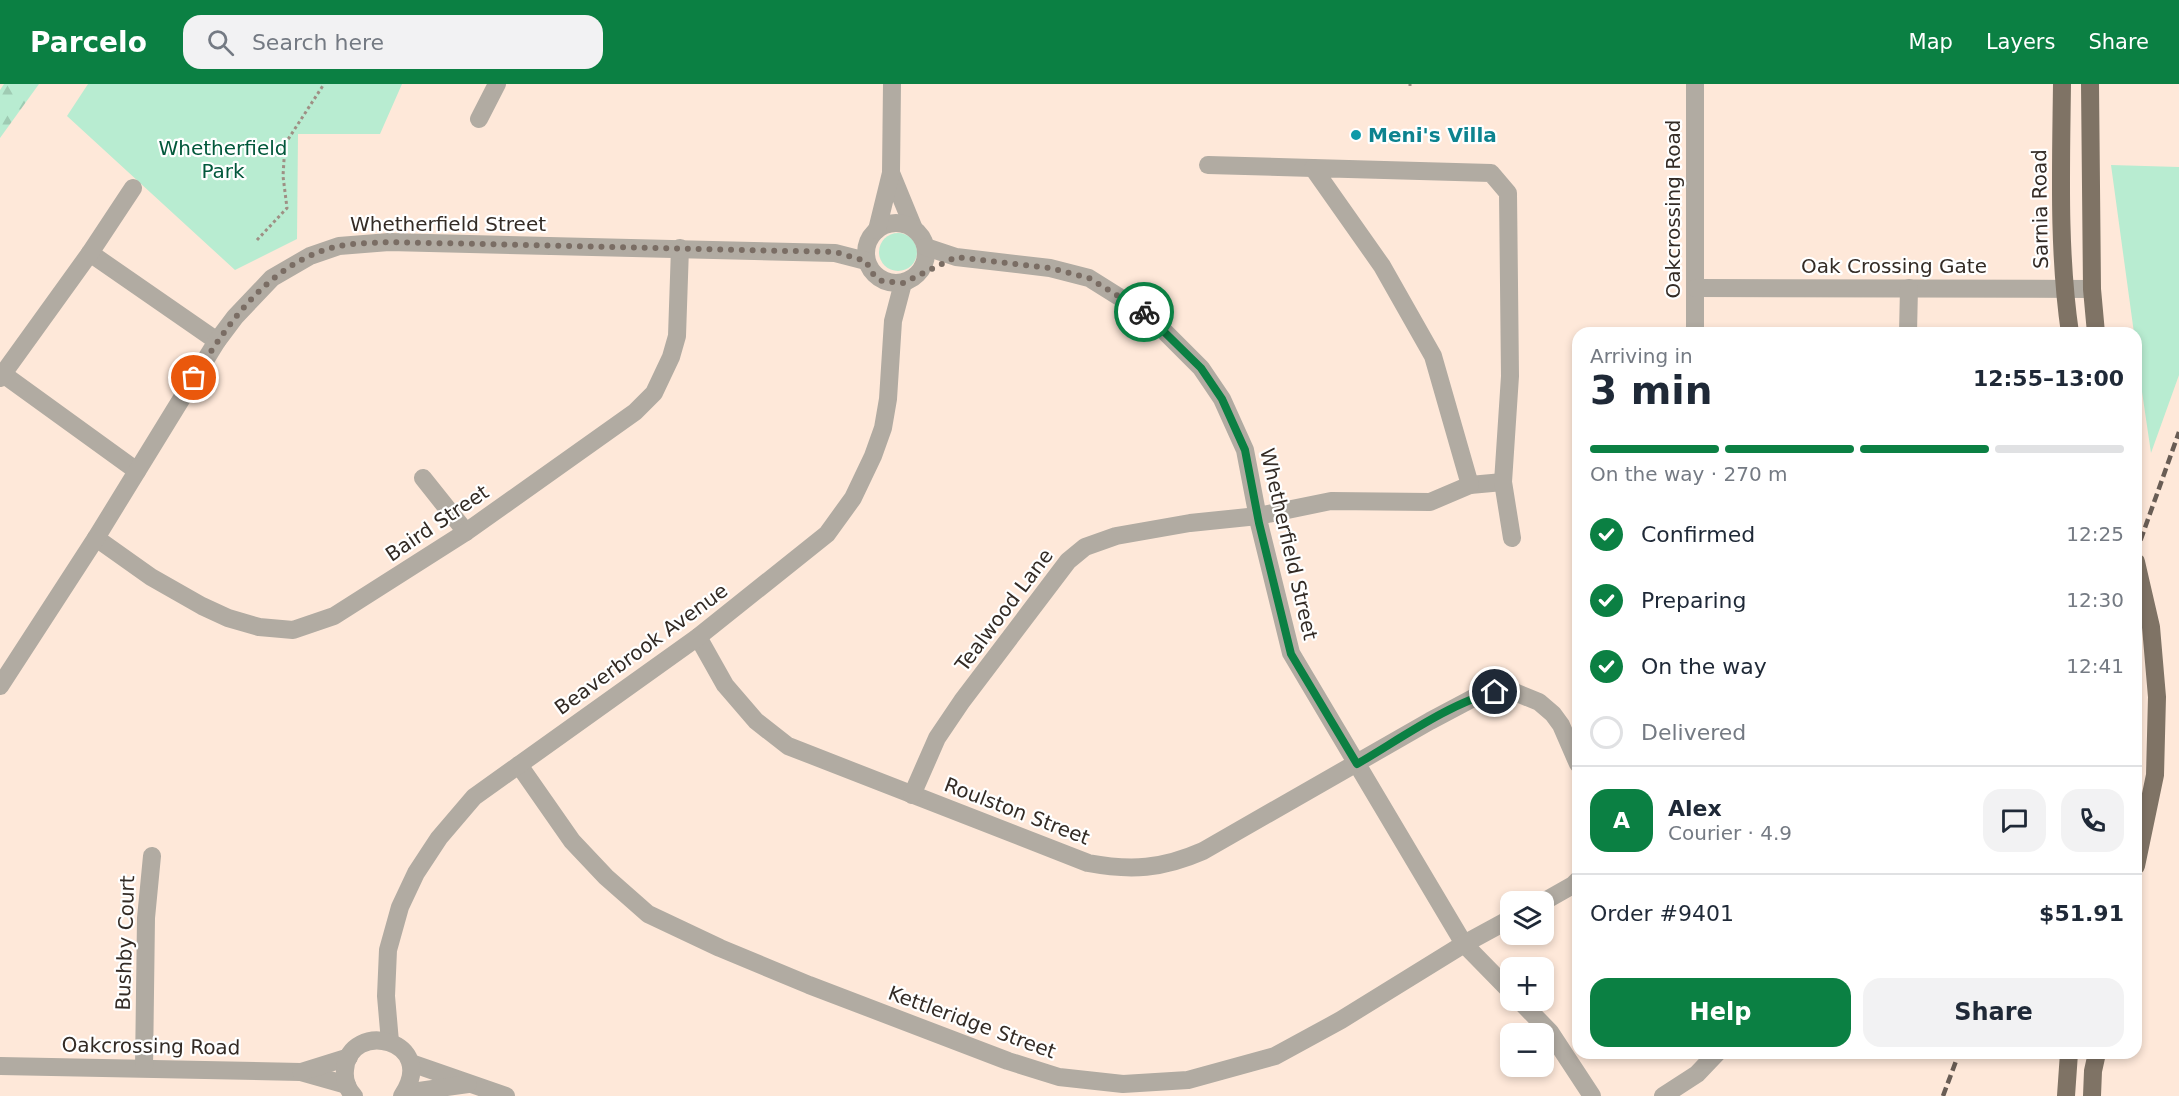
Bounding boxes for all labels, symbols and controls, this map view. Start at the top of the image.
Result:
search box [183,15,603,69]
text: Parcelo [30,26,147,59]
icon: search [204,26,237,59]
text: Search here [252,30,384,55]
text: Map [1909,30,1953,54]
text: Layers [1986,30,2055,54]
text: Share [2088,30,2149,54]
street label: Oakcrossing Road [1661,120,1685,298]
place label: Meni's Villa [1368,123,1497,147]
marker: Meni's Villa [1349,128,1363,142]
park label: Whetherfield Park [159,136,287,183]
street label: Sarnia Road [2027,149,2053,269]
street label: Whetherfield Street [350,212,546,236]
street label: Oak Crossing Gate [1801,254,1987,278]
courier [1114,282,1174,342]
icon: bike [1128,296,1161,329]
text: Arriving in [1590,344,1693,368]
pin [168,352,219,403]
icon: bag [177,361,210,394]
text: 12:55–13:00 [1973,366,2124,391]
text: 3 min [1590,368,1712,413]
street label: Whetherfield Street [1255,446,1323,642]
text: On the way · 270 m [1590,462,1788,486]
street label: Baird Street [381,480,493,566]
icon: check [1590,518,1623,551]
text: Confirmed [1641,522,1755,547]
text: 12:25 [2066,522,2124,546]
street label: Tealwood Lane [950,544,1058,677]
street label: Beaverbrook Avenue [550,578,732,720]
icon: check [1590,584,1623,617]
text: Preparing [1641,588,1747,613]
text: 12:30 [2066,588,2124,612]
icon: check [1590,650,1623,683]
text: On the way [1641,654,1767,679]
text: 12:41 [2066,654,2124,678]
pin [1469,666,1520,717]
icon: home [1478,675,1511,708]
text: Delivered [1641,720,1746,745]
street label: Roulston Street [941,772,1093,850]
button: chat [1983,789,2046,852]
button: phone [2061,789,2124,852]
text: Alex [1668,796,1722,821]
text: A [1613,808,1630,833]
text: Courier · 4.9 [1668,821,1792,845]
street label: Bushby Court [111,875,139,1011]
map controls [1500,891,1554,1077]
button: layers [1500,891,1554,945]
text: Order #9401 [1590,901,1734,926]
text: $51.91 [2039,901,2124,926]
button: + [1500,957,1554,1011]
button: Help [1590,978,1851,1047]
button: Share [1863,978,2124,1047]
street label: Kettleridge Street [885,981,1059,1064]
button: − [1500,1023,1554,1077]
street label: Oakcrossing Road [61,1032,241,1060]

